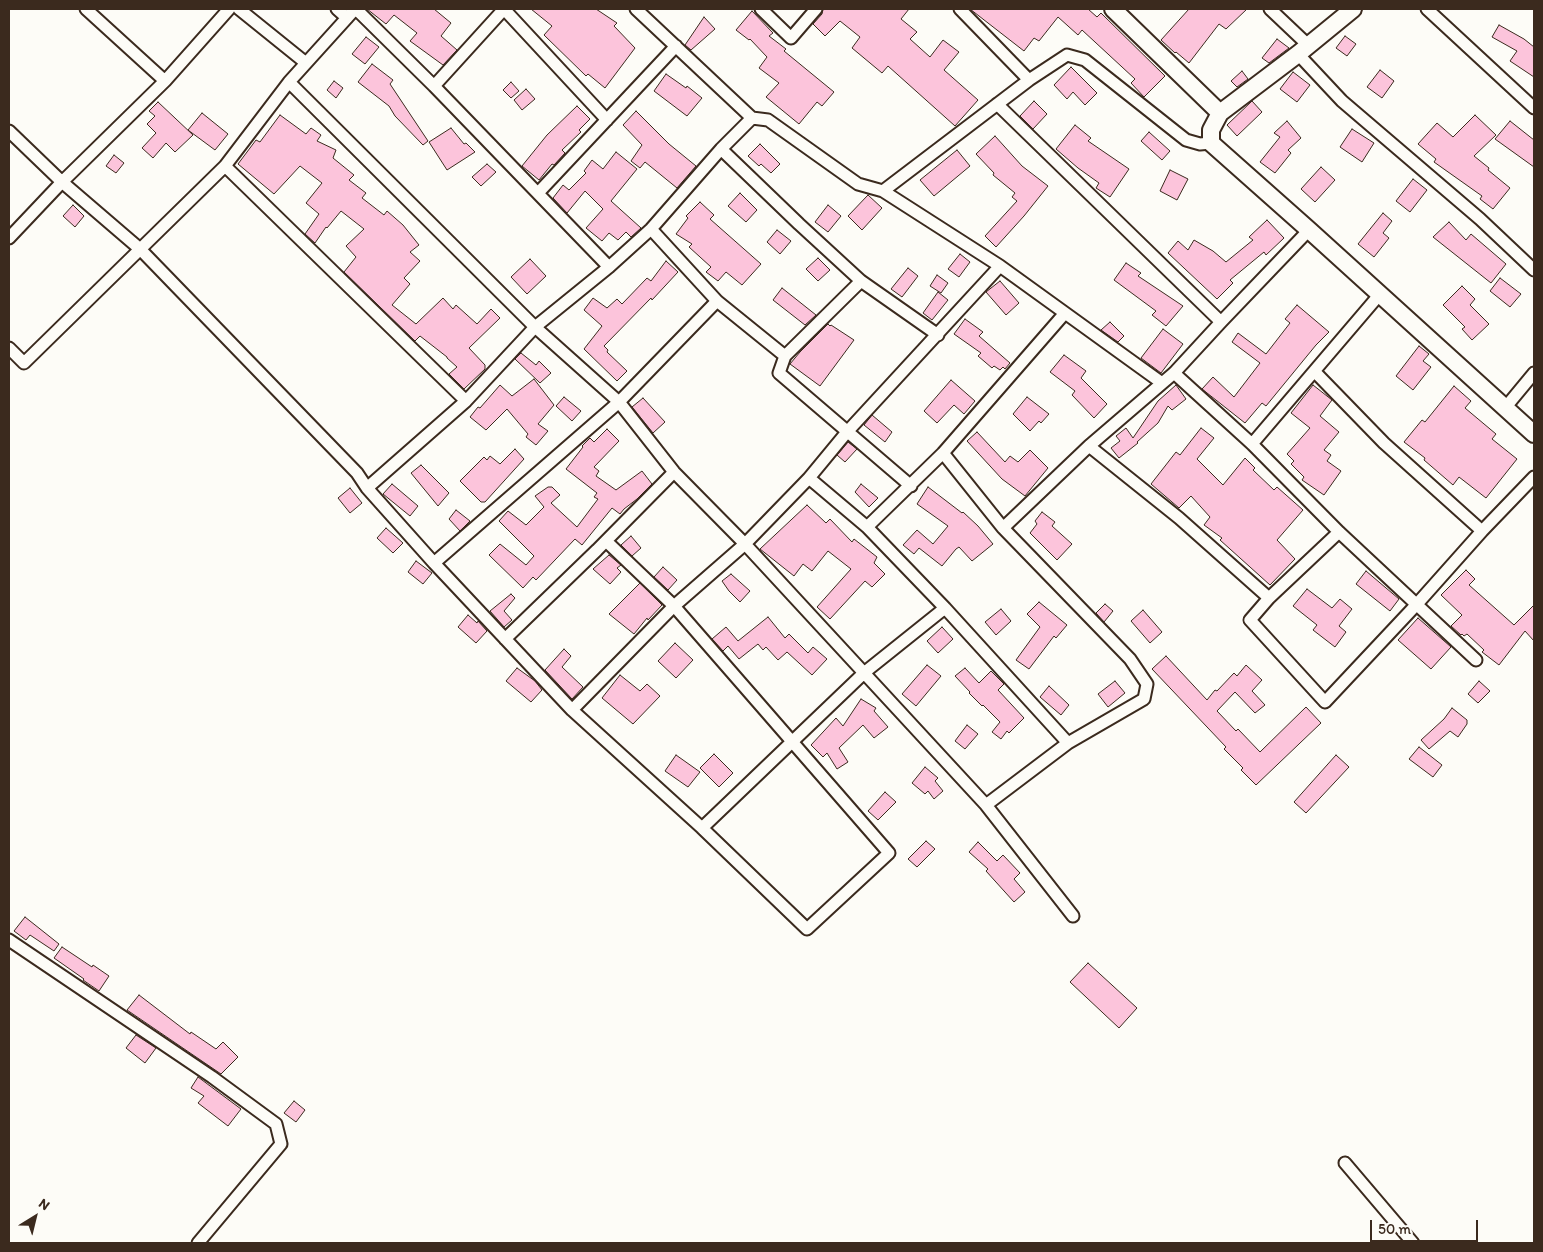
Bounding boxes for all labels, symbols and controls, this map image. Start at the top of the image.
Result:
north arrow [10,1192,60,1242]
text: N [35,1195,53,1214]
scale bar [1373,1210,1480,1242]
text: 50 m [1378,1220,1411,1238]

